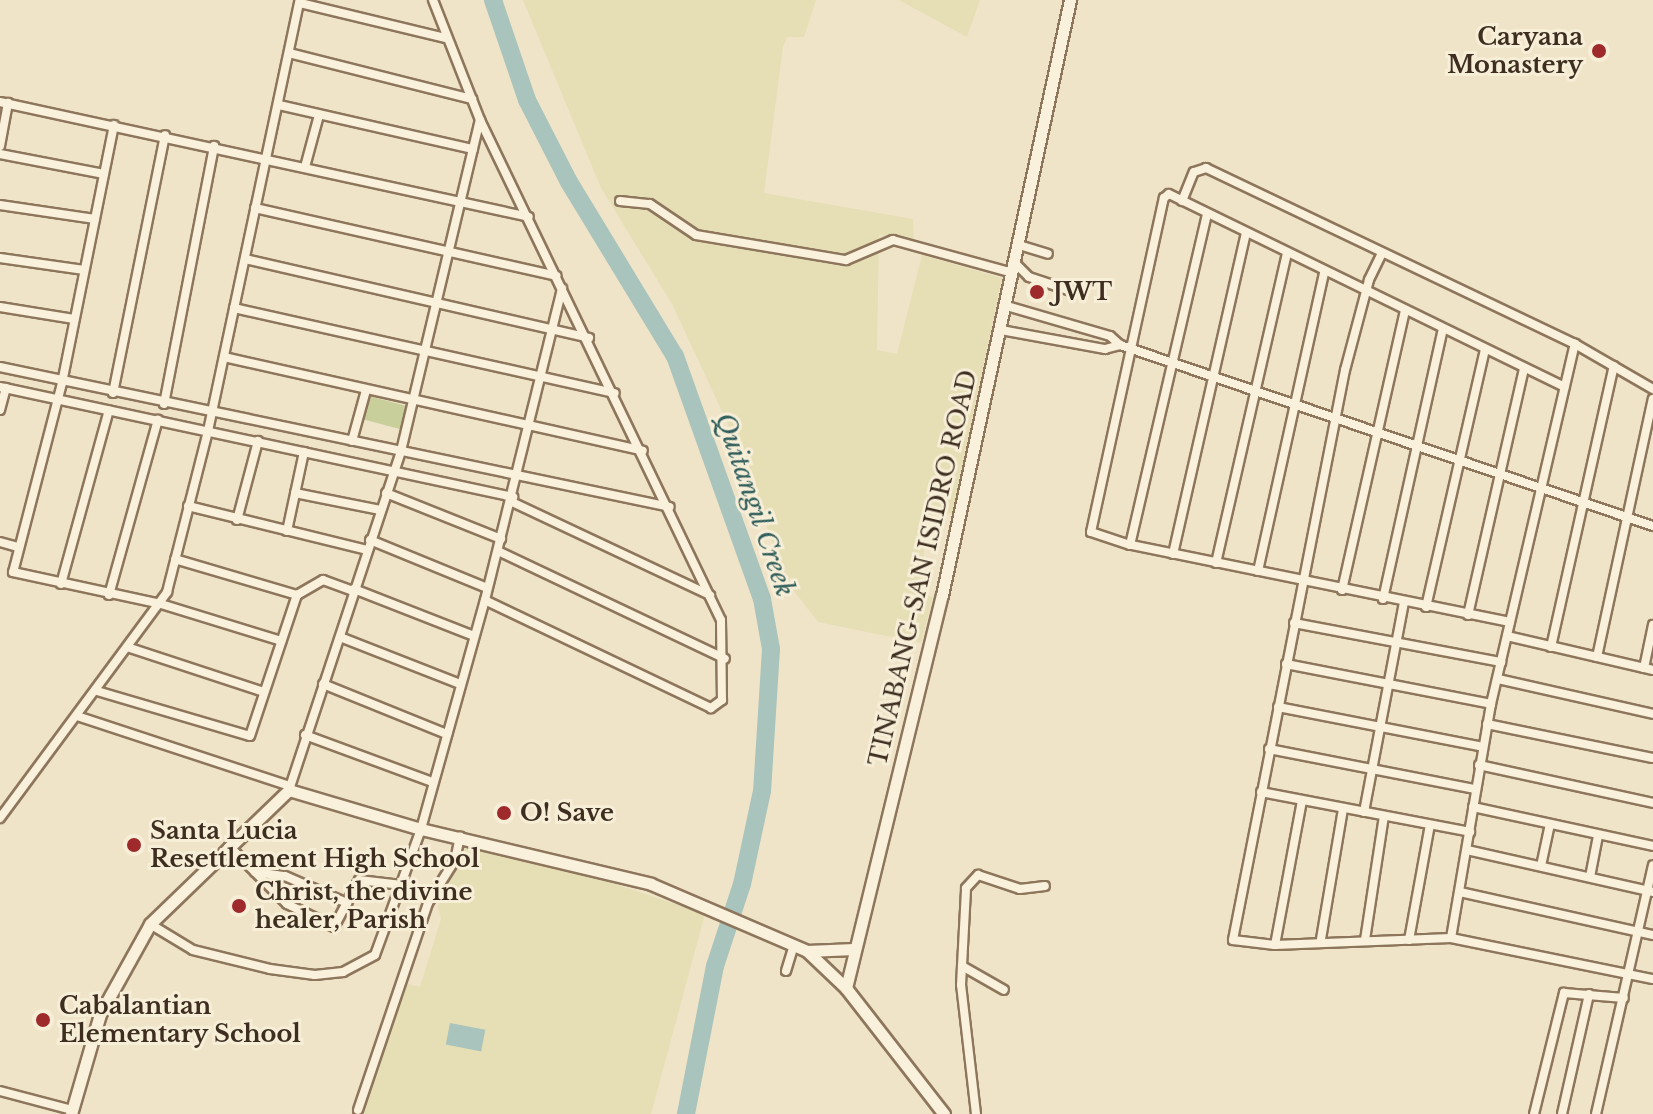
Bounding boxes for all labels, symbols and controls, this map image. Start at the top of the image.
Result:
place label: Caryana Monastery [1447,23,1583,79]
marker: Caryana Monastery [1590,42,1608,60]
place label: JWT [1053,278,1112,306]
marker: JWT [1028,283,1046,301]
street label: TINABANG-SAN ISIDRO ROAD [863,367,983,769]
water label: Quitangil Creek [708,409,800,601]
place label: O! Save [520,799,614,827]
marker: O! Save [495,804,513,822]
place label: Santa Lucia Resettlement High School [150,817,479,873]
marker: Santa Lucia Resettlement High School [125,836,143,854]
place label: Christ, the divine healer, Parish [255,878,472,934]
marker: Christ, the divine healer, Parish [230,897,248,915]
place label: Cabalantian Elementary School [59,992,301,1048]
marker: Cabalantian Elementary School [34,1011,52,1029]

